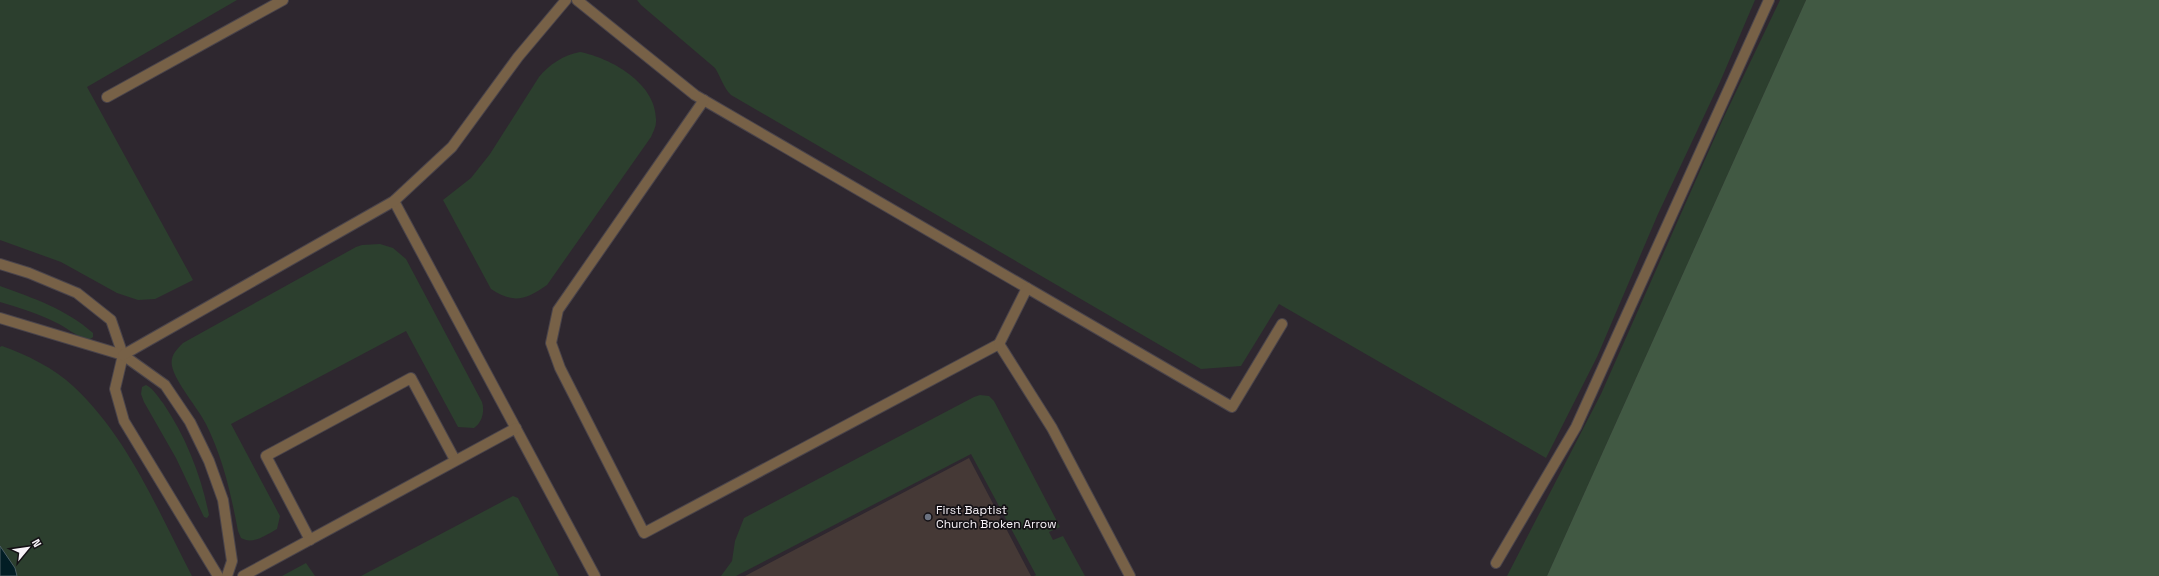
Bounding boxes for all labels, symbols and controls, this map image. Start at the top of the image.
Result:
place label: First Baptist Church Broken Arrow [936,502,1057,532]
marker: First Baptist Church Broken Arrow [923,512,933,522]
north arrow [8,528,48,568]
text: N [29,537,45,550]

